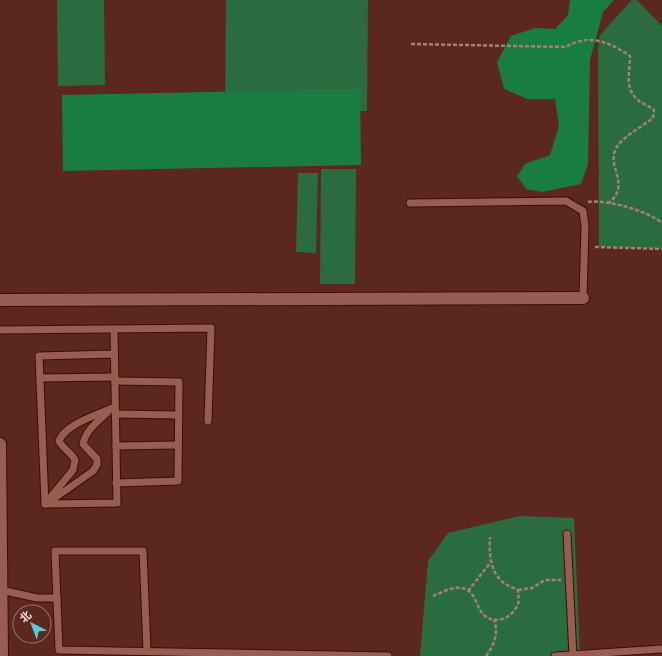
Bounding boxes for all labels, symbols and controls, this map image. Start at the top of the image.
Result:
north arrow [12,604,52,644]
text: 北 [17,608,34,625]

